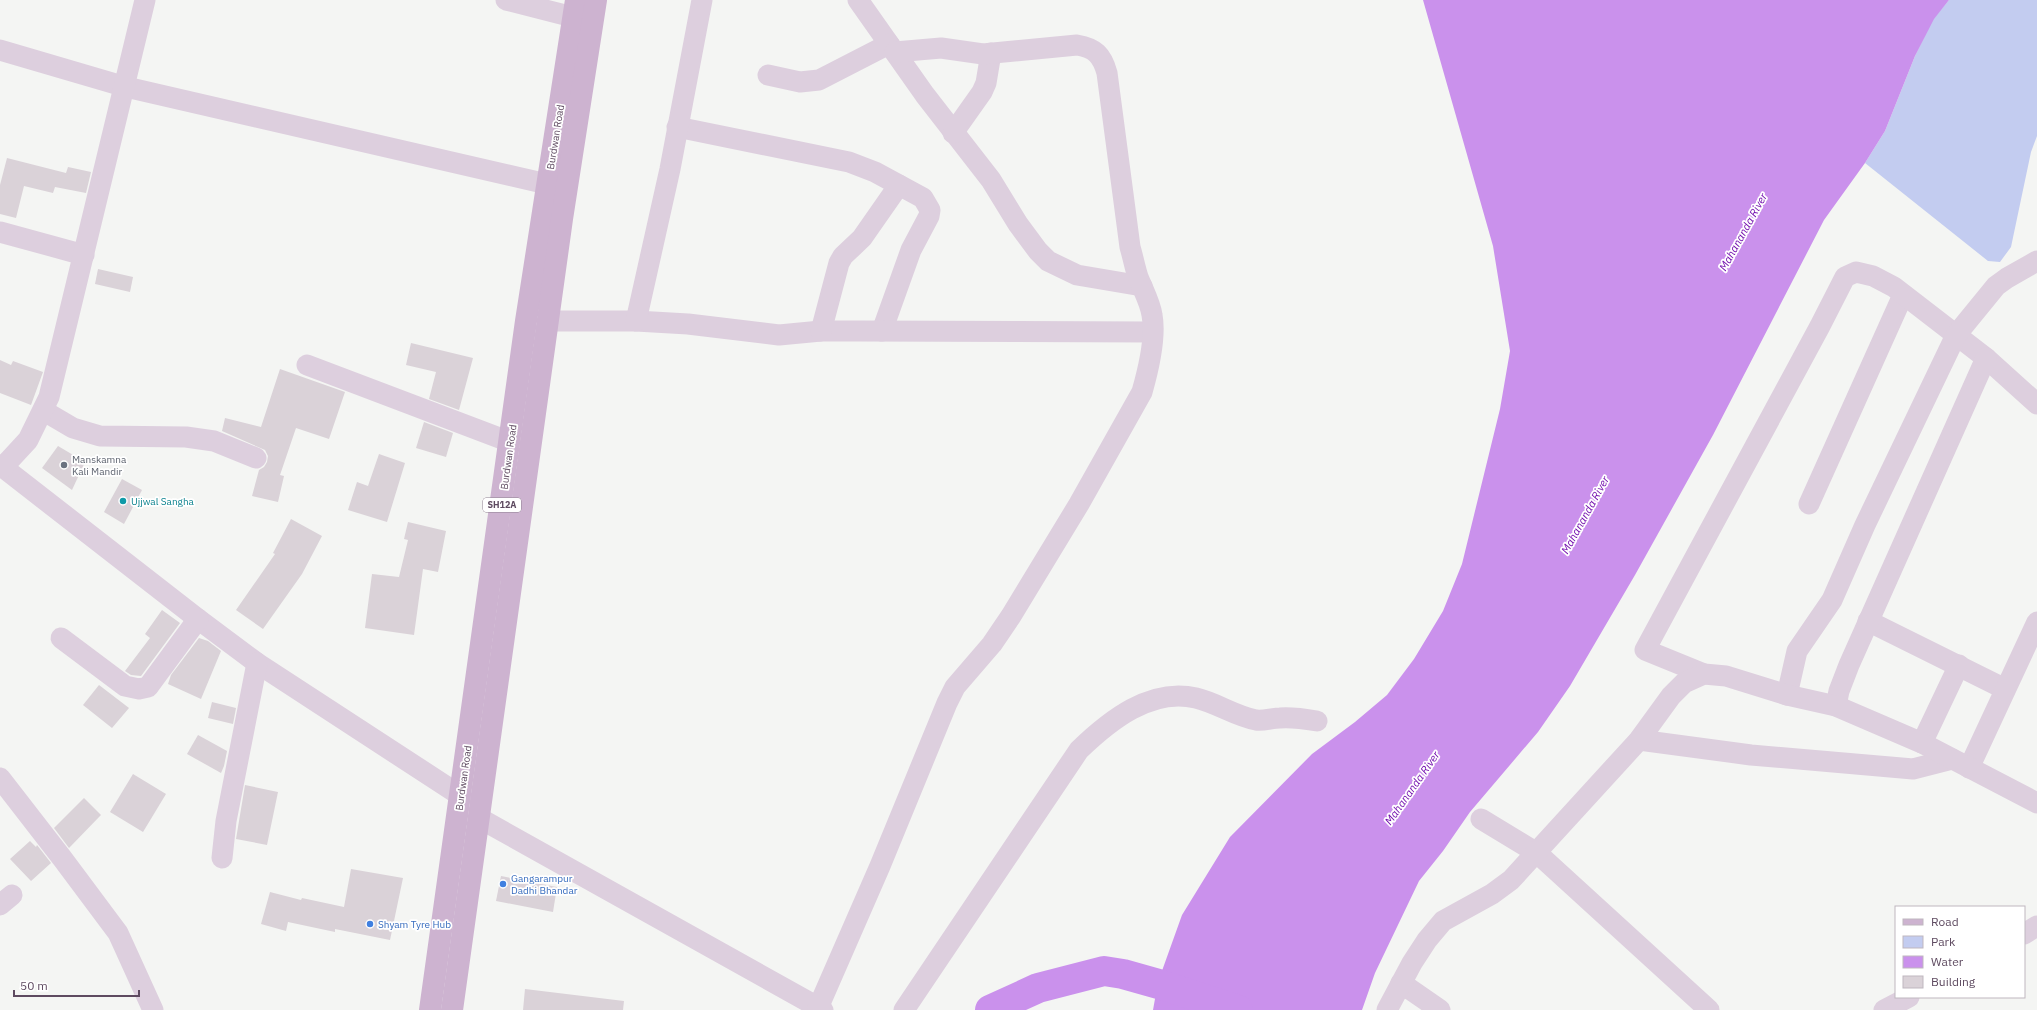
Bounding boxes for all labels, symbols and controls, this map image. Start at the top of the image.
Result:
street label: Burdwan Road [544,104,567,170]
water label: Mahananda River [1716,190,1771,273]
street label: Burdwan Road [497,424,519,490]
place label: Manskamna Kali Mandir [72,453,127,478]
marker: Manskamna Kali Mandir [59,460,69,470]
water label: Mahananda River [1558,473,1613,556]
place label: Ujjwal Sangha [131,495,195,508]
marker: Ujjwal Sangha [118,496,128,506]
road number: SH12A [483,498,521,512]
street label: Burdwan Road [452,745,474,811]
water label: Mahananda River [1381,748,1443,827]
place label: Gangarampur Dadhi Bhandar [511,872,578,897]
marker: Gangarampur Dadhi Bhandar [498,879,508,889]
legend [1895,906,2025,998]
text: Road [1931,914,1959,929]
place label: Shyam Tyre Hub [378,918,451,931]
marker: Shyam Tyre Hub [365,919,375,929]
text: Park [1931,934,1956,949]
text: Water [1931,954,1964,969]
scale bar [14,972,139,998]
text: Building [1931,974,1976,989]
text: 50 m [20,978,48,993]

